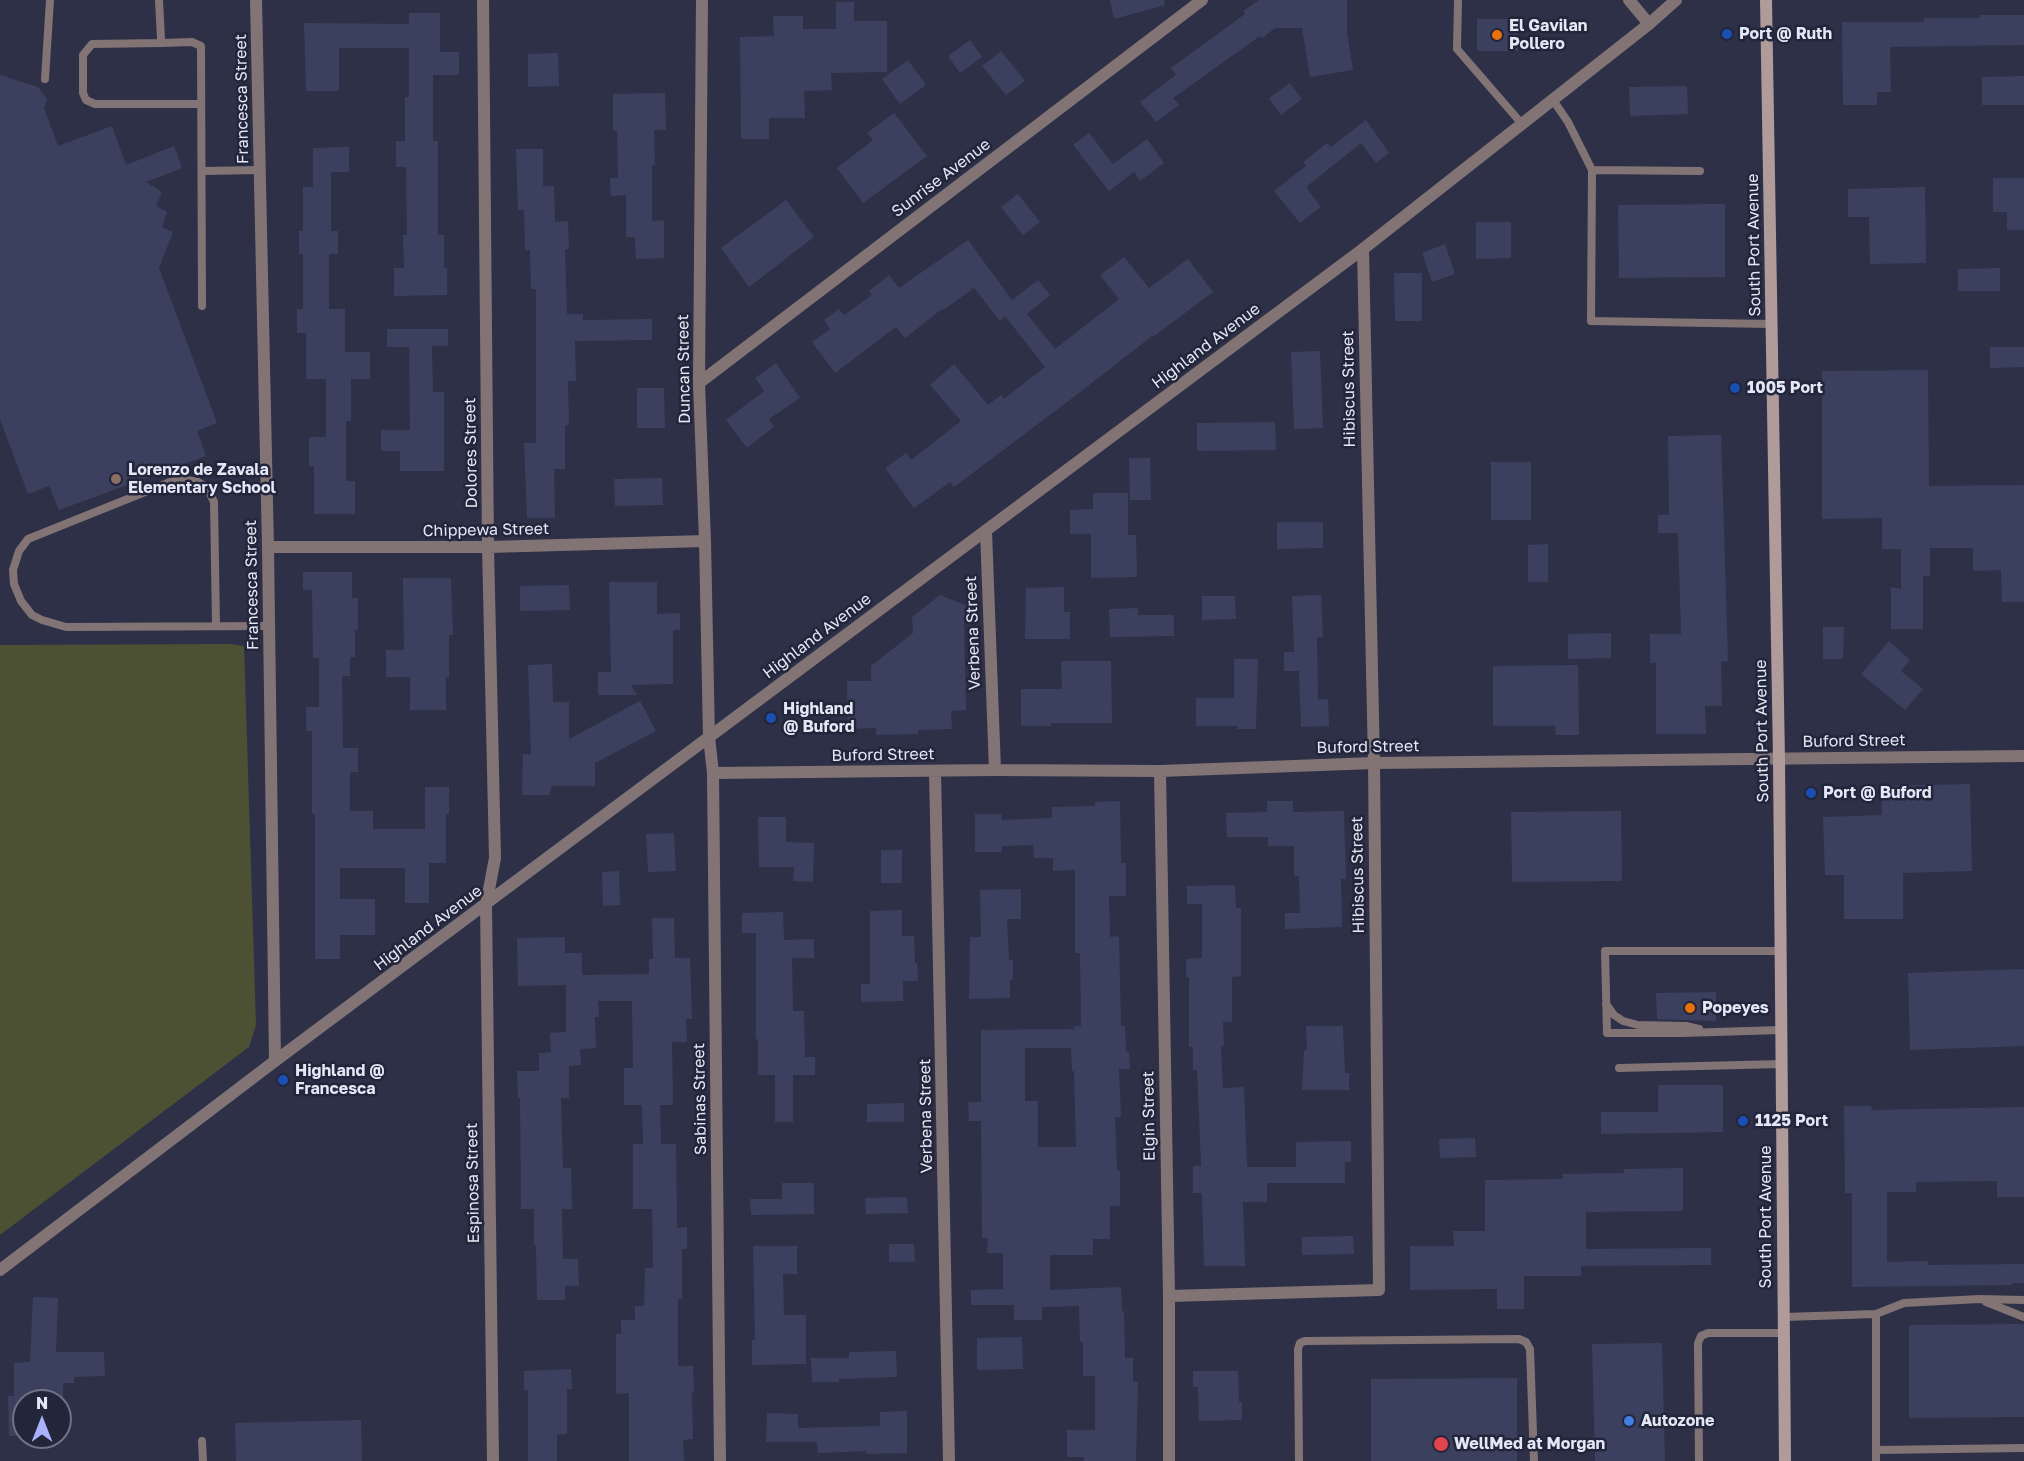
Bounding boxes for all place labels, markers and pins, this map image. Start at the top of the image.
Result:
place label: El Gavilan Pollero [1509,16,1587,54]
place label: Port @ Ruth [1739,24,1832,44]
marker: Port @ Ruth [1720,27,1734,41]
marker: El Gavilan Pollero [1490,28,1504,42]
place label: 1005 Port [1747,378,1823,398]
marker: 1005 Port [1728,381,1742,395]
place label: Lorenzo de Zavala Elementary School [128,460,276,498]
marker: Lorenzo de Zavala Elementary School [109,472,123,486]
place label: Highland @ Buford [783,699,855,737]
marker: Highland @ Buford [764,711,778,725]
place label: Port @ Buford [1823,783,1932,803]
marker: Port @ Buford [1804,786,1818,800]
place label: Popeyes [1702,998,1769,1018]
marker: Popeyes [1683,1001,1697,1015]
place label: Highland @ Francesca [295,1061,385,1099]
marker: Highland @ Francesca [276,1073,290,1087]
place label: 1125 Port [1755,1111,1828,1131]
marker: 1125 Port [1736,1114,1750,1128]
place label: Autozone [1641,1411,1714,1431]
marker: Autozone [1622,1414,1636,1428]
place label: WellMed at Morgan [1454,1434,1605,1454]
marker: WellMed at Morgan [1432,1435,1450,1453]

